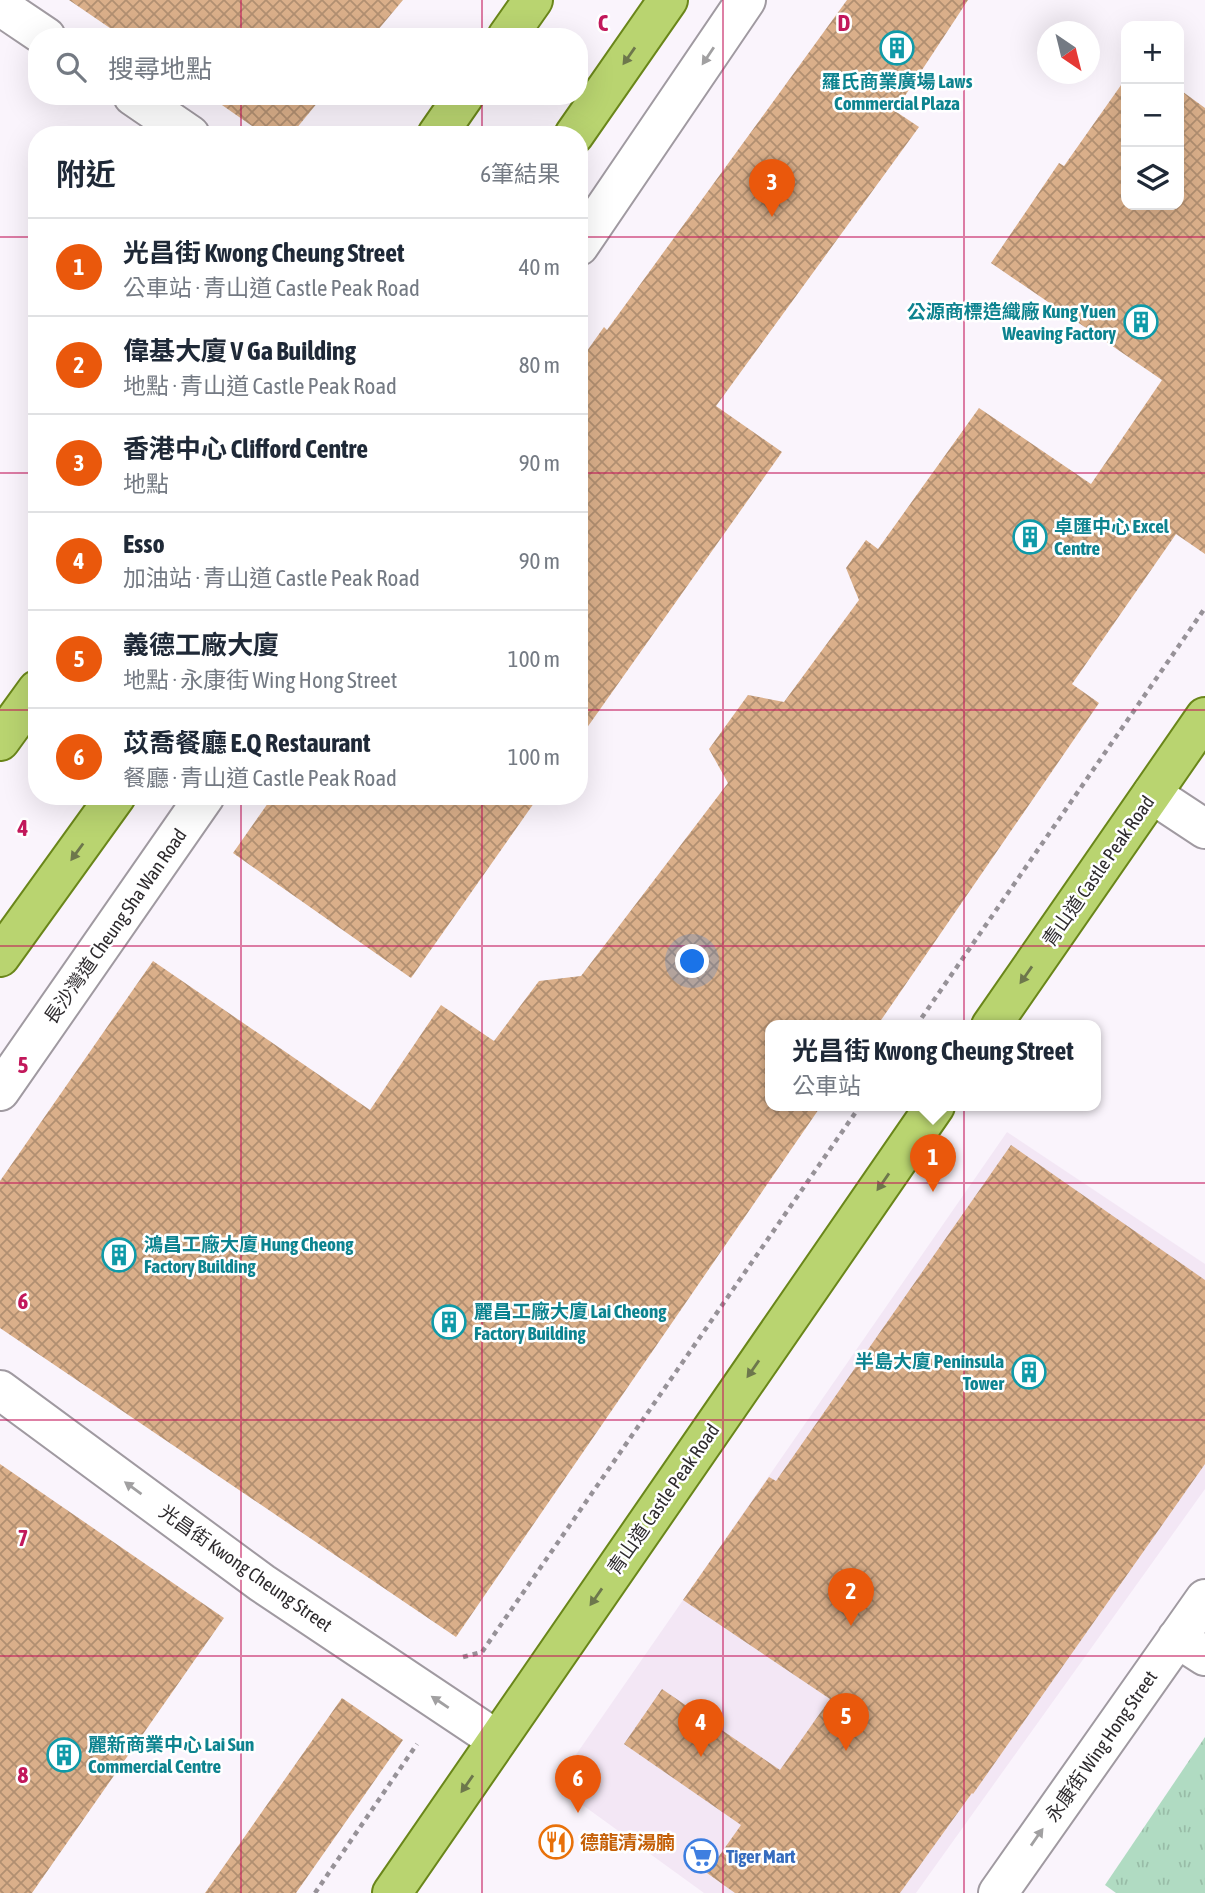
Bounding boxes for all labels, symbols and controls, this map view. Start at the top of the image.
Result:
text: C [598,10,609,36]
text: D [838,10,851,36]
north arrow [1037,21,1100,84]
map controls [1121,21,1184,210]
button: + [1121,21,1184,84]
search box [28,28,588,105]
building icon: 羅氏商業廣場 Laws Commercial Plaza [878,29,916,67]
one-way arrow [622,47,636,65]
one-way arrow [702,47,715,66]
icon: search [52,48,90,86]
text: 搜尋地點 [108,54,212,84]
place label: 羅氏商業廣場 Laws Commercial Plaza [822,70,973,114]
button: − [1121,84,1184,147]
button: layers [1121,147,1184,210]
text: 附近 [56,157,116,191]
pin: 3 [749,159,795,217]
text: 6筆結果 [480,161,560,187]
text: 光昌街 Kwong Cheung Street [123,238,404,268]
text: 1 [74,254,84,280]
text: 40 m [519,254,560,280]
text: 公車站 · 青山道 Castle Peak Road [123,275,420,301]
place label: 公源商標造織廠 Kung Yuen Weaving Factory [907,300,1116,344]
building icon: 公源商標造織廠 Kung Yuen Weaving Factory [1122,303,1160,341]
text: 偉基大廈 V Ga Building [123,336,356,366]
text: 2 [74,352,84,378]
text: 80 m [519,352,560,378]
text: 地點 · 青山道 Castle Peak Road [123,373,397,399]
text: 香港中心 Clifford Centre [123,434,368,464]
text: 3 [74,450,84,476]
text: 90 m [519,450,560,476]
text: 地點 [123,471,169,497]
place label: 卓匯中心 Excel Centre [1054,515,1170,559]
building icon: 卓匯中心 Excel Centre [1011,518,1049,556]
text: Esso [123,529,165,559]
text: 4 [74,548,84,574]
text: 90 m [519,548,560,574]
text: 加油站 · 青山道 Castle Peak Road [123,565,420,591]
text: 義德工廠大廈 [123,630,279,660]
text: 5 [74,646,84,672]
text: 100 m [508,646,560,672]
text: 地點 · 永康街 Wing Hong Street [123,667,397,693]
text: 苡喬餐廳 E.Q Restaurant [123,728,370,758]
text: 6 [74,744,84,770]
text: 100 m [508,744,560,770]
text: 餐廳 · 青山道 Castle Peak Road [123,765,397,791]
street label: 青山道 Castle Peak Road [1038,791,1158,951]
text: 4 [17,815,29,841]
street label: 長沙灣道 Cheung Sha Wan Road [39,824,191,1028]
one-way arrow [70,843,84,861]
your location [675,944,709,978]
one-way arrow [1019,966,1033,984]
popup [765,1020,1101,1111]
text: 光昌街 Kwong Cheung Street [792,1036,1074,1066]
text: 5 [18,1052,29,1078]
text: 公車站 [792,1073,861,1099]
pin: 1 [910,1134,956,1192]
one-way arrow [877,1173,890,1192]
place label: 鴻昌工廠大廈 Hung Cheong Factory Building [144,1233,354,1277]
building icon: 鴻昌工廠大廈 Hung Cheong Factory Building [100,1236,138,1274]
text: 6 [18,1288,29,1314]
place label: 麗昌工廠大廈 Lai Cheong Factory Building [474,1300,667,1344]
building icon: 麗昌工廠大廈 Lai Cheong Factory Building [430,1303,468,1341]
place label: 半島大廈 Peninsula Tower [855,1350,1004,1394]
building icon: 半島大廈 Peninsula Tower [1010,1353,1048,1391]
one-way arrow [747,1360,760,1379]
street label: 青山道 Castle Peak Road [603,1419,723,1579]
one-way arrow [124,1481,142,1495]
street label: 光昌街 Kwong Cheung Street [155,1500,337,1636]
text: 7 [18,1525,28,1551]
pin: 2 [828,1568,874,1626]
one-way arrow [589,1588,603,1606]
street label: 永康街 Wing Hong Street [1041,1666,1161,1826]
pin: 5 [823,1693,869,1751]
one-way arrow [431,1696,450,1709]
pin: 4 [678,1699,724,1757]
place label: 麗新商業中心 Lai Sun Commercial Centre [88,1733,254,1777]
building icon: 麗新商業中心 Lai Sun Commercial Centre [45,1736,83,1774]
pin: 6 [555,1755,601,1813]
text: 8 [18,1762,29,1788]
one-way arrow [460,1775,474,1793]
restaurant icon: 德龍清湯腩 [537,1823,575,1861]
one-way arrow [1030,1828,1044,1846]
place label: 德龍清湯腩 [580,1831,675,1853]
supermarket icon: Tiger Mart [682,1837,720,1875]
place label: Tiger Mart [726,1845,796,1867]

